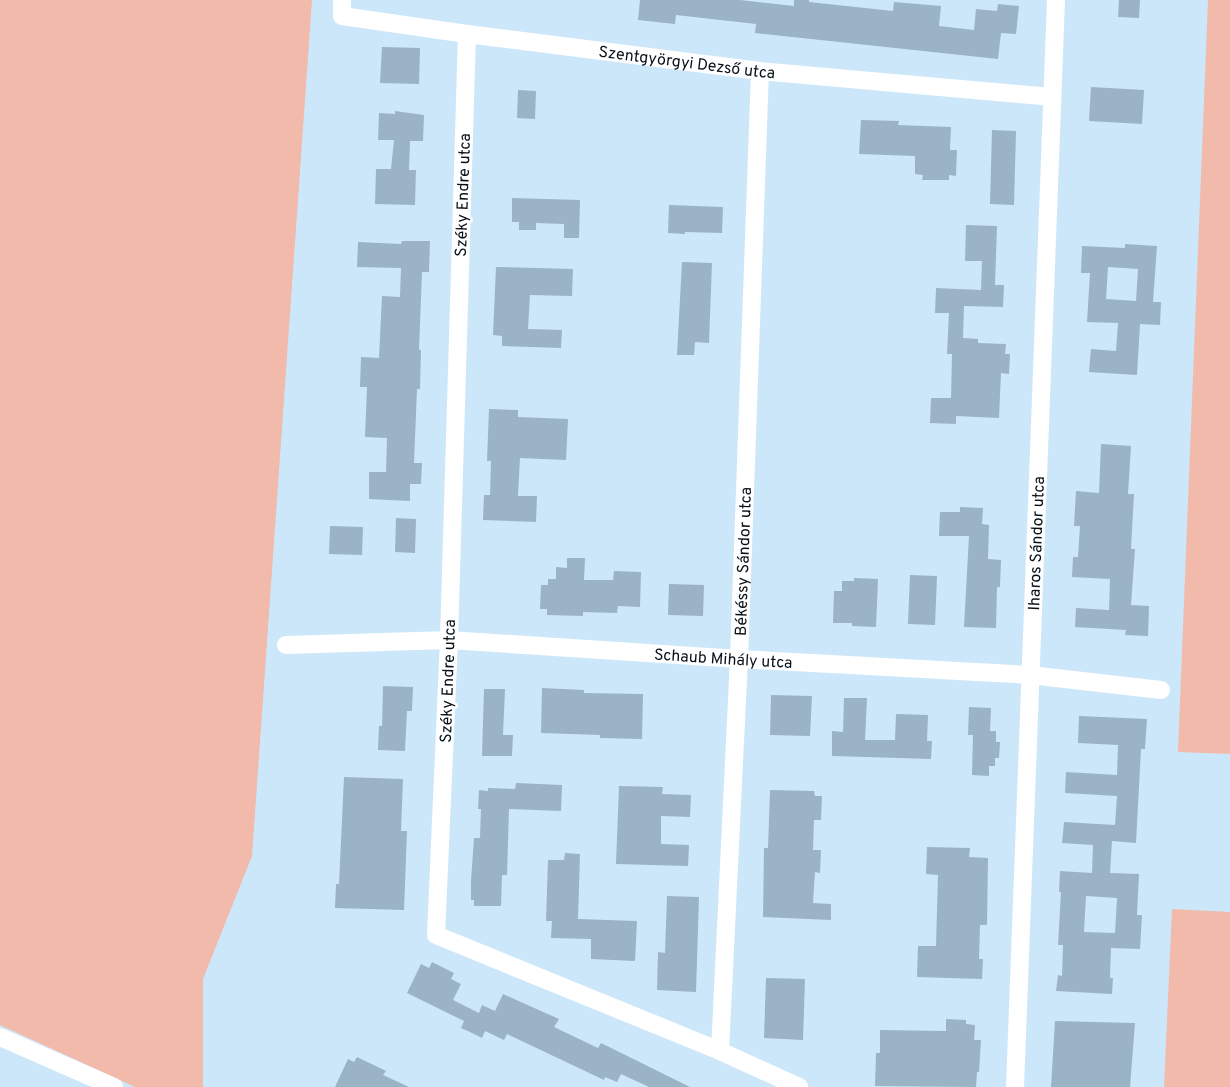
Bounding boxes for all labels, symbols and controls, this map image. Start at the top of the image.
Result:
street label: Szentgyörgyi Dezső utca [597,43,776,84]
street label: Széky Endre utca [452,133,476,257]
street label: Iharos Sándor utca [1025,476,1050,611]
street label: Békéssy Sándor utca [732,487,757,636]
street label: Széky Endre utca [437,619,461,743]
street label: Schaub Mihály utca [653,645,793,674]

